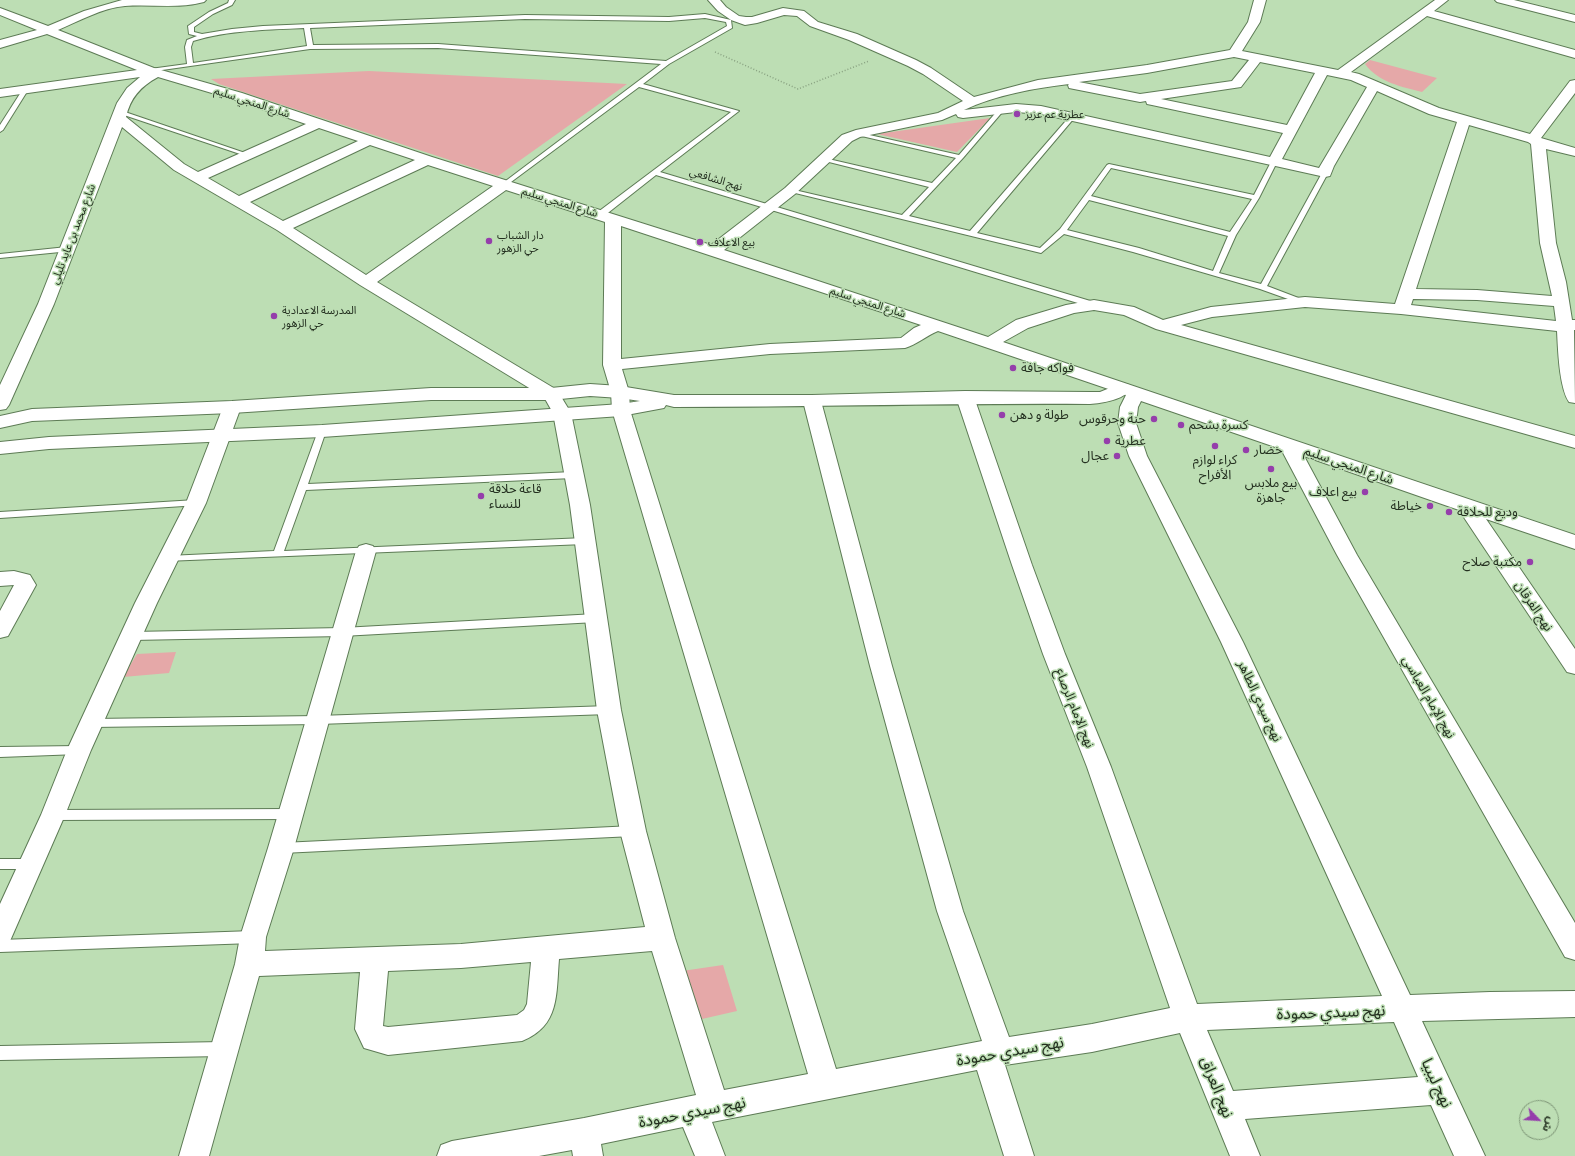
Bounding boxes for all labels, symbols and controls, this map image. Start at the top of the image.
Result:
street label: شارع المنجي سليم [213,84,291,120]
place label: عطرية عم عزيز [1025,107,1084,121]
marker: عطرية عم عزيز [1012,109,1022,119]
street label: نهج الشافعي [688,165,744,193]
street label: شارع محمد بن عايد تليلي [48,182,98,286]
street label: شارع المنجي سليم [520,184,600,220]
place label: دار الشباب حي الزهور [497,228,544,254]
place label: بيع الاعلاف [708,235,755,249]
marker: دار الشباب حي الزهور [484,236,494,246]
marker: بيع الاعلاف [695,237,705,247]
street label: شارع المنجي سليم [829,284,907,320]
place label: المدرسة الاعدادية حي الزهور [282,303,356,329]
marker: المدرسة الاعدادية حي الزهور [269,311,279,321]
place label: فواكه جافة [1021,360,1074,376]
marker: فواكه جافة [1008,363,1018,373]
place label: طولة و دهن [1010,407,1069,423]
marker: طولة و دهن [997,410,1007,420]
place label: حنة وحرقوس [1079,411,1146,427]
marker: حنة وحرقوس [1149,414,1159,424]
place label: كسرة بشحم [1189,417,1248,433]
marker: كسرة بشحم [1176,420,1186,430]
place label: عطرية [1115,433,1146,449]
marker: عطرية [1102,436,1112,446]
marker: كراء لوازم الأفراح [1210,441,1220,451]
place label: خضار [1254,442,1283,458]
street label: شارع المنجي سليم [1302,442,1396,488]
marker: خضار [1241,445,1251,455]
place label: عجال [1081,448,1109,464]
marker: عجال [1112,451,1122,461]
place label: كراء لوازم الأفراح [1193,452,1237,483]
marker: بيع ملابس جاهزة [1266,464,1276,474]
place label: بيع ملابس جاهزة [1245,475,1297,506]
place label: قاعة حلاقة للنساء [489,481,542,512]
place label: بيع اعلاف [1309,484,1357,500]
marker: بيع اعلاف [1360,487,1370,497]
marker: قاعة حلاقة للنساء [476,491,486,501]
place label: خياطة [1391,498,1422,514]
marker: خياطة [1425,501,1435,511]
place label: وديع للحلاقة [1457,504,1518,520]
marker: وديع للحلاقة [1444,507,1454,517]
place label: مكتبة صلاح [1463,554,1522,570]
marker: مكتبة صلاح [1525,557,1535,567]
street label: نهج الفرقان [1512,578,1556,634]
street label: نهج الإمام العباسي [1399,653,1459,741]
street label: نهج سيدي الطاهر [1234,658,1286,744]
street label: نهج الإمام الرصاع [1052,666,1098,750]
street label: نهج سيدي حمودة [1276,1001,1386,1023]
street label: نهج سيدي حمودة [955,1032,1065,1070]
street label: نهج العراق [1196,1054,1238,1120]
street label: نهج ليبيا [1417,1055,1457,1111]
street label: نهج سيدي حمودة [637,1092,747,1132]
north arrow [1519,1100,1559,1140]
text: ش [1540,1115,1559,1134]

